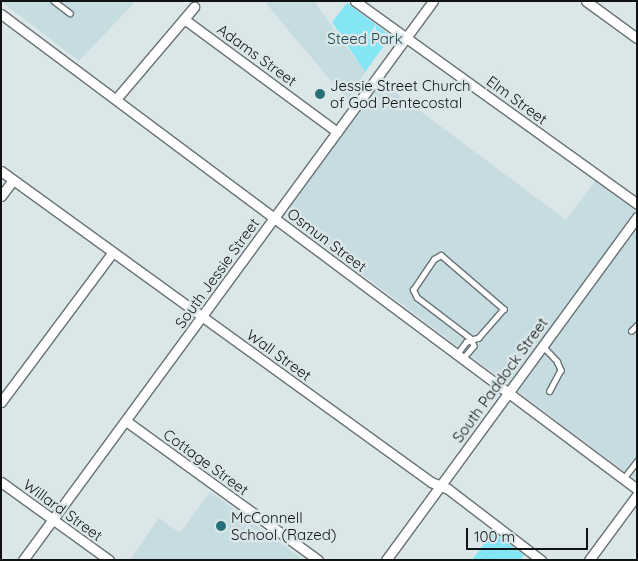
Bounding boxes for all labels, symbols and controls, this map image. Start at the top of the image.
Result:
street label: Adams Street [214,20,300,90]
park label: Steed Park [327,30,403,48]
street label: Elm Street [483,72,551,128]
place label: Jessie Street Church of God Pentecostal [330,76,471,111]
marker: Jessie Street Church of God Pentecostal [314,88,326,100]
street label: Osmun Street [284,204,370,276]
street label: South Jessie Street [171,214,263,332]
street label: South Paddock Street [449,314,551,446]
street label: Wall Street [243,326,315,384]
street label: Cottage Street [160,425,252,499]
street label: Willard Street [20,475,106,545]
place label: McConnell School (Razed) [231,508,336,543]
scale bar [468,518,590,550]
marker: McConnell School (Razed) [215,520,227,532]
text: 100 m [474,527,515,546]

